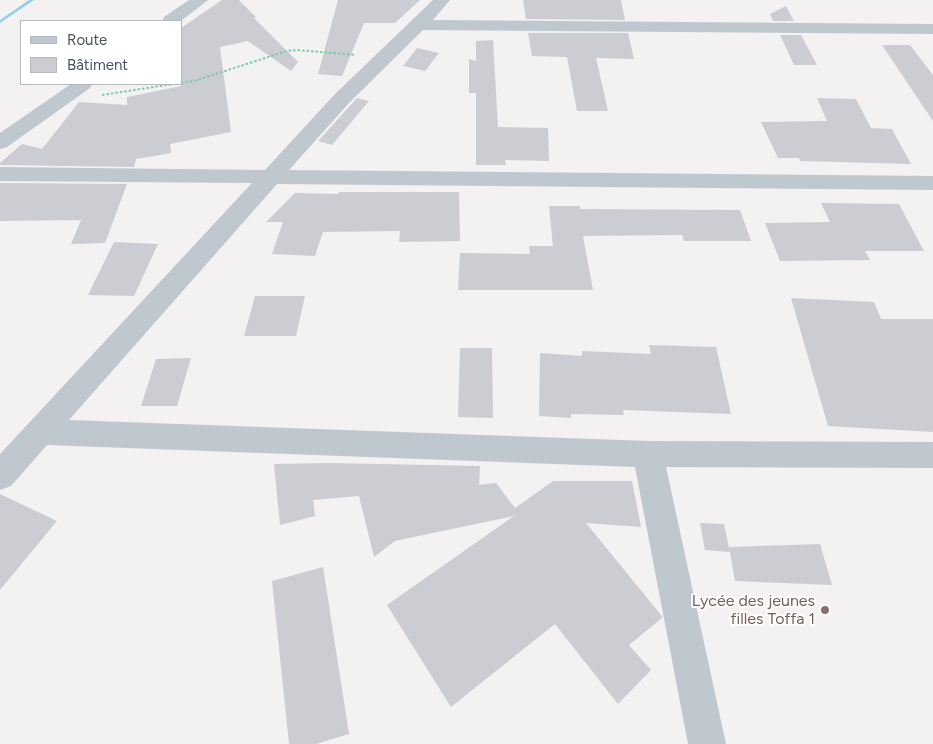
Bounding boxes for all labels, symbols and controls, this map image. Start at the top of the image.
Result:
legend [20,20,182,85]
text: Route [67,31,107,49]
text: Bâtiment [67,56,128,74]
place label: Lycée des jeunes filles Toffa 1 [692,591,815,629]
marker: Lycée des jeunes filles Toffa 1 [819,604,831,616]

